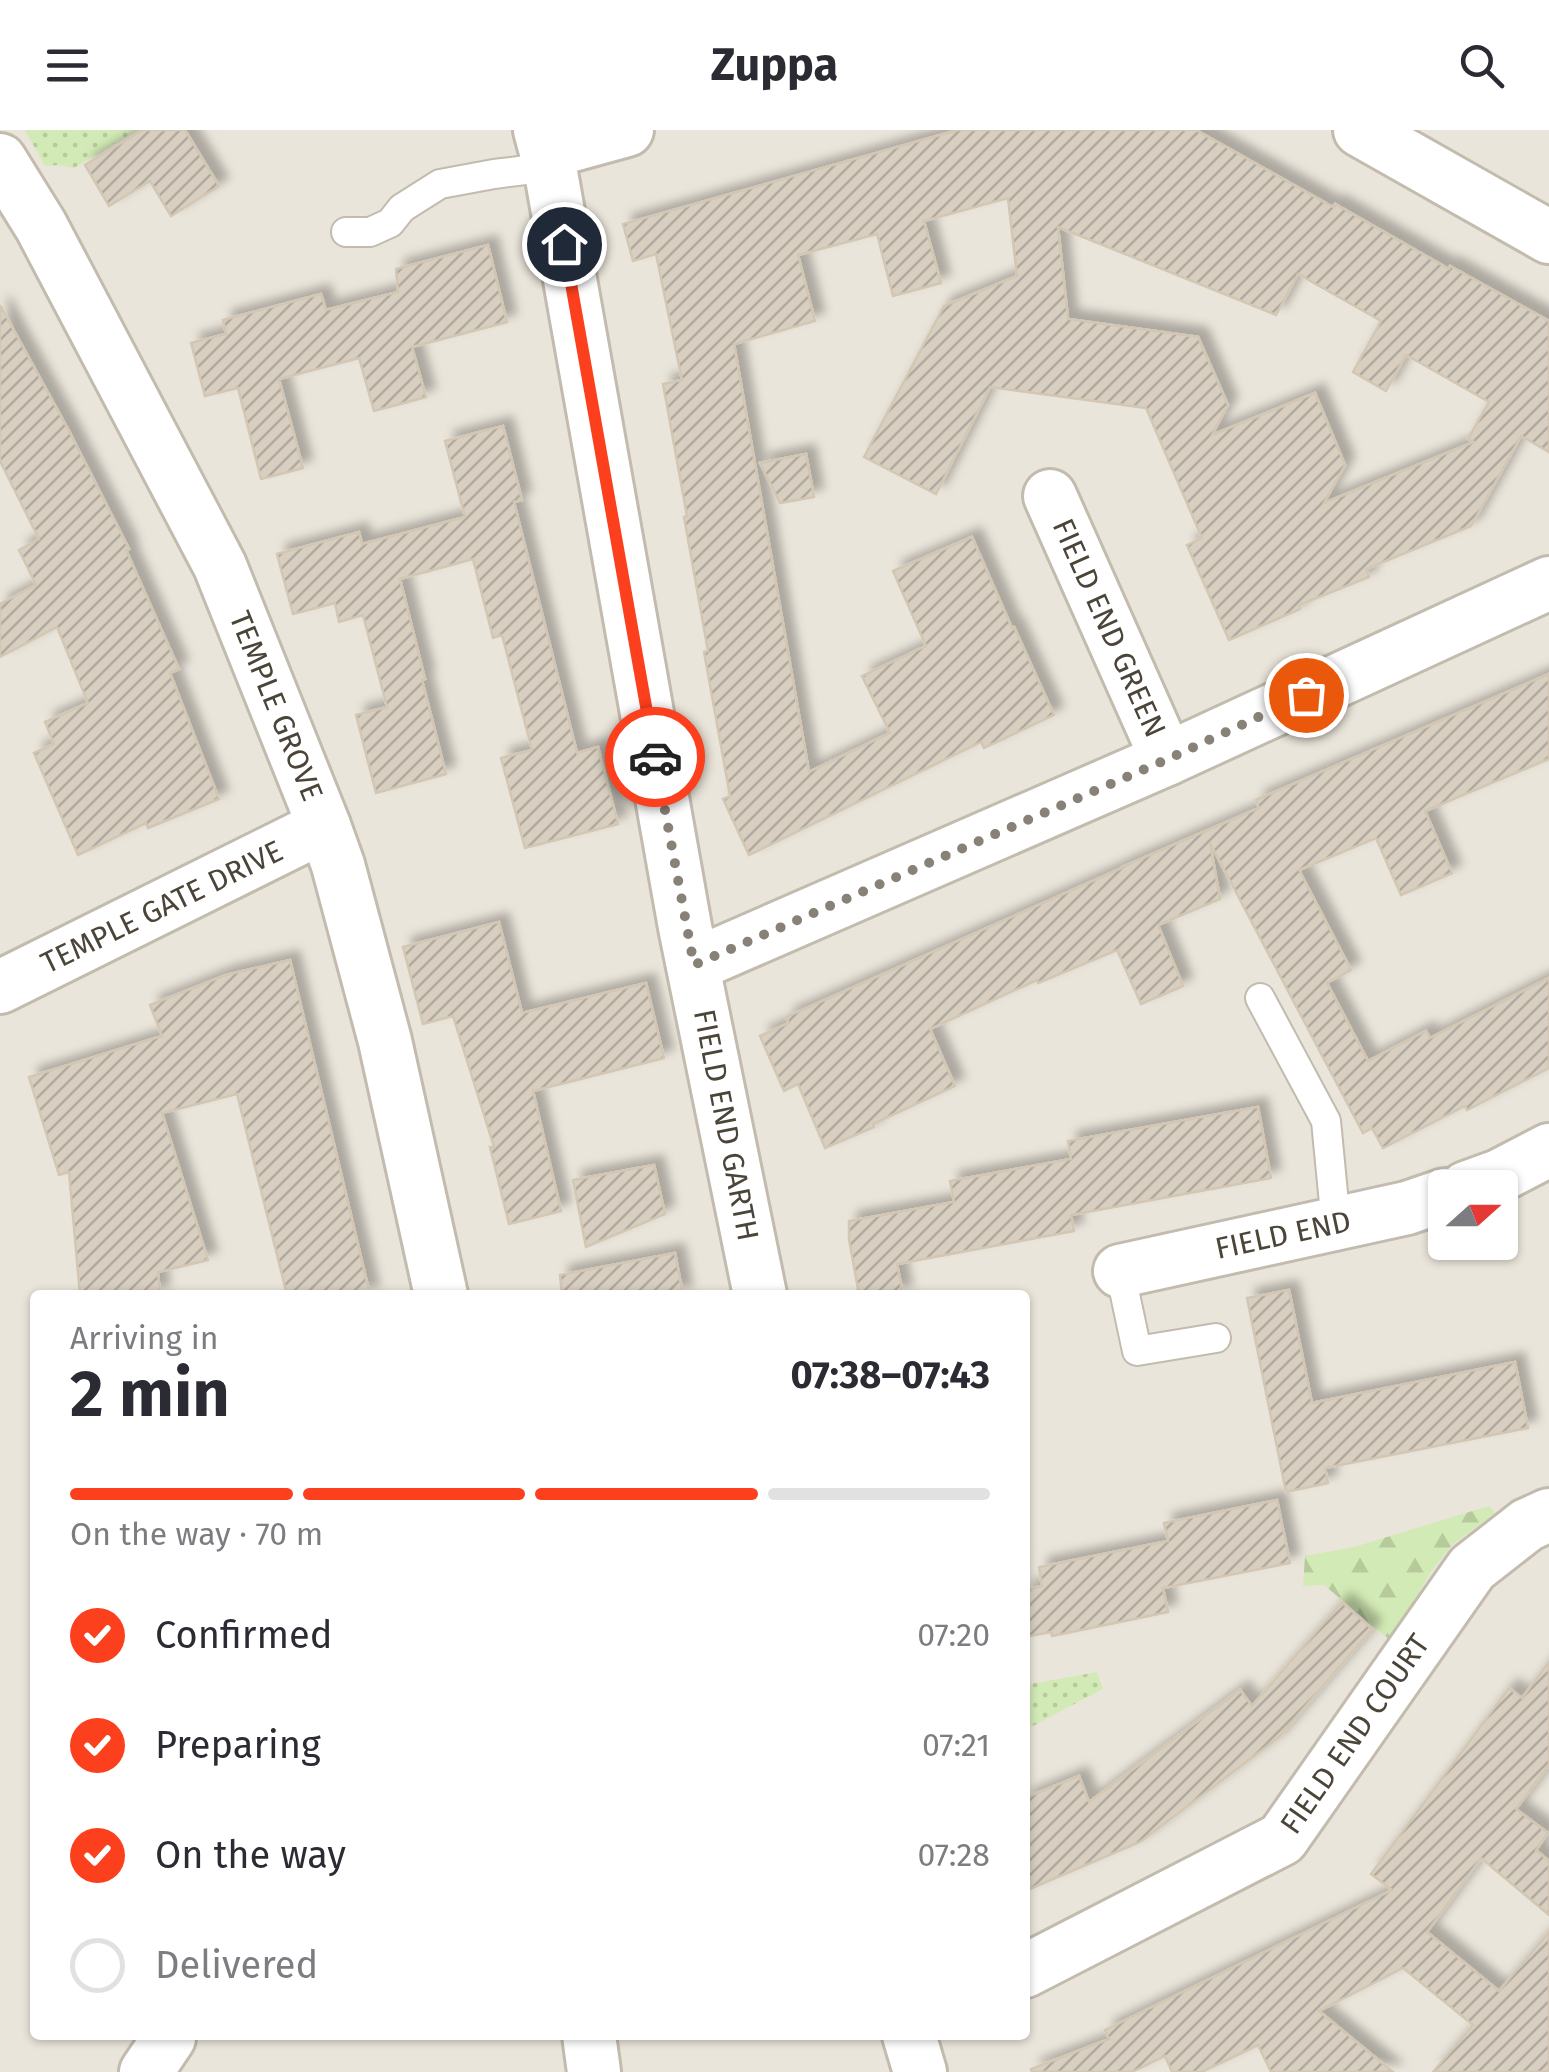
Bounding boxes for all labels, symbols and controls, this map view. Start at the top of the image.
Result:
icon: menu [40,38,95,93]
text: Zuppa [711,38,838,92]
icon: search [1454,38,1509,93]
pin [522,202,607,287]
icon: home [537,217,592,272]
street label: FIELD END GREEN [1045,513,1173,743]
street label: TEMPLE GROVE [222,606,330,806]
pin [1264,653,1349,738]
icon: bag [1279,668,1334,723]
courier [605,707,705,807]
icon: car [628,730,683,785]
street label: TEMPLE GATE DRIVE [35,833,289,981]
street label: FIELD END GARTH [686,1006,766,1244]
north arrow [1428,1170,1518,1260]
map controls [1428,1170,1518,1260]
street label: FIELD END [1212,1203,1354,1267]
text: Arriving in [70,1319,218,1357]
text: 07:38–07:43 [791,1352,990,1398]
text: 2 min [70,1355,230,1433]
text: On the way · 70 m [70,1515,323,1553]
icon: check [70,1608,125,1663]
text: Confirmed [155,1612,333,1658]
text: 07:20 [917,1616,990,1654]
street label: FIELD END COURT [1273,1627,1438,1841]
icon: check [70,1718,125,1773]
text: Preparing [155,1722,321,1768]
text: 07:21 [922,1726,990,1764]
icon: check [70,1828,125,1883]
text: On the way [155,1832,346,1878]
text: 07:28 [917,1836,990,1874]
text: Delivered [155,1942,318,1988]

